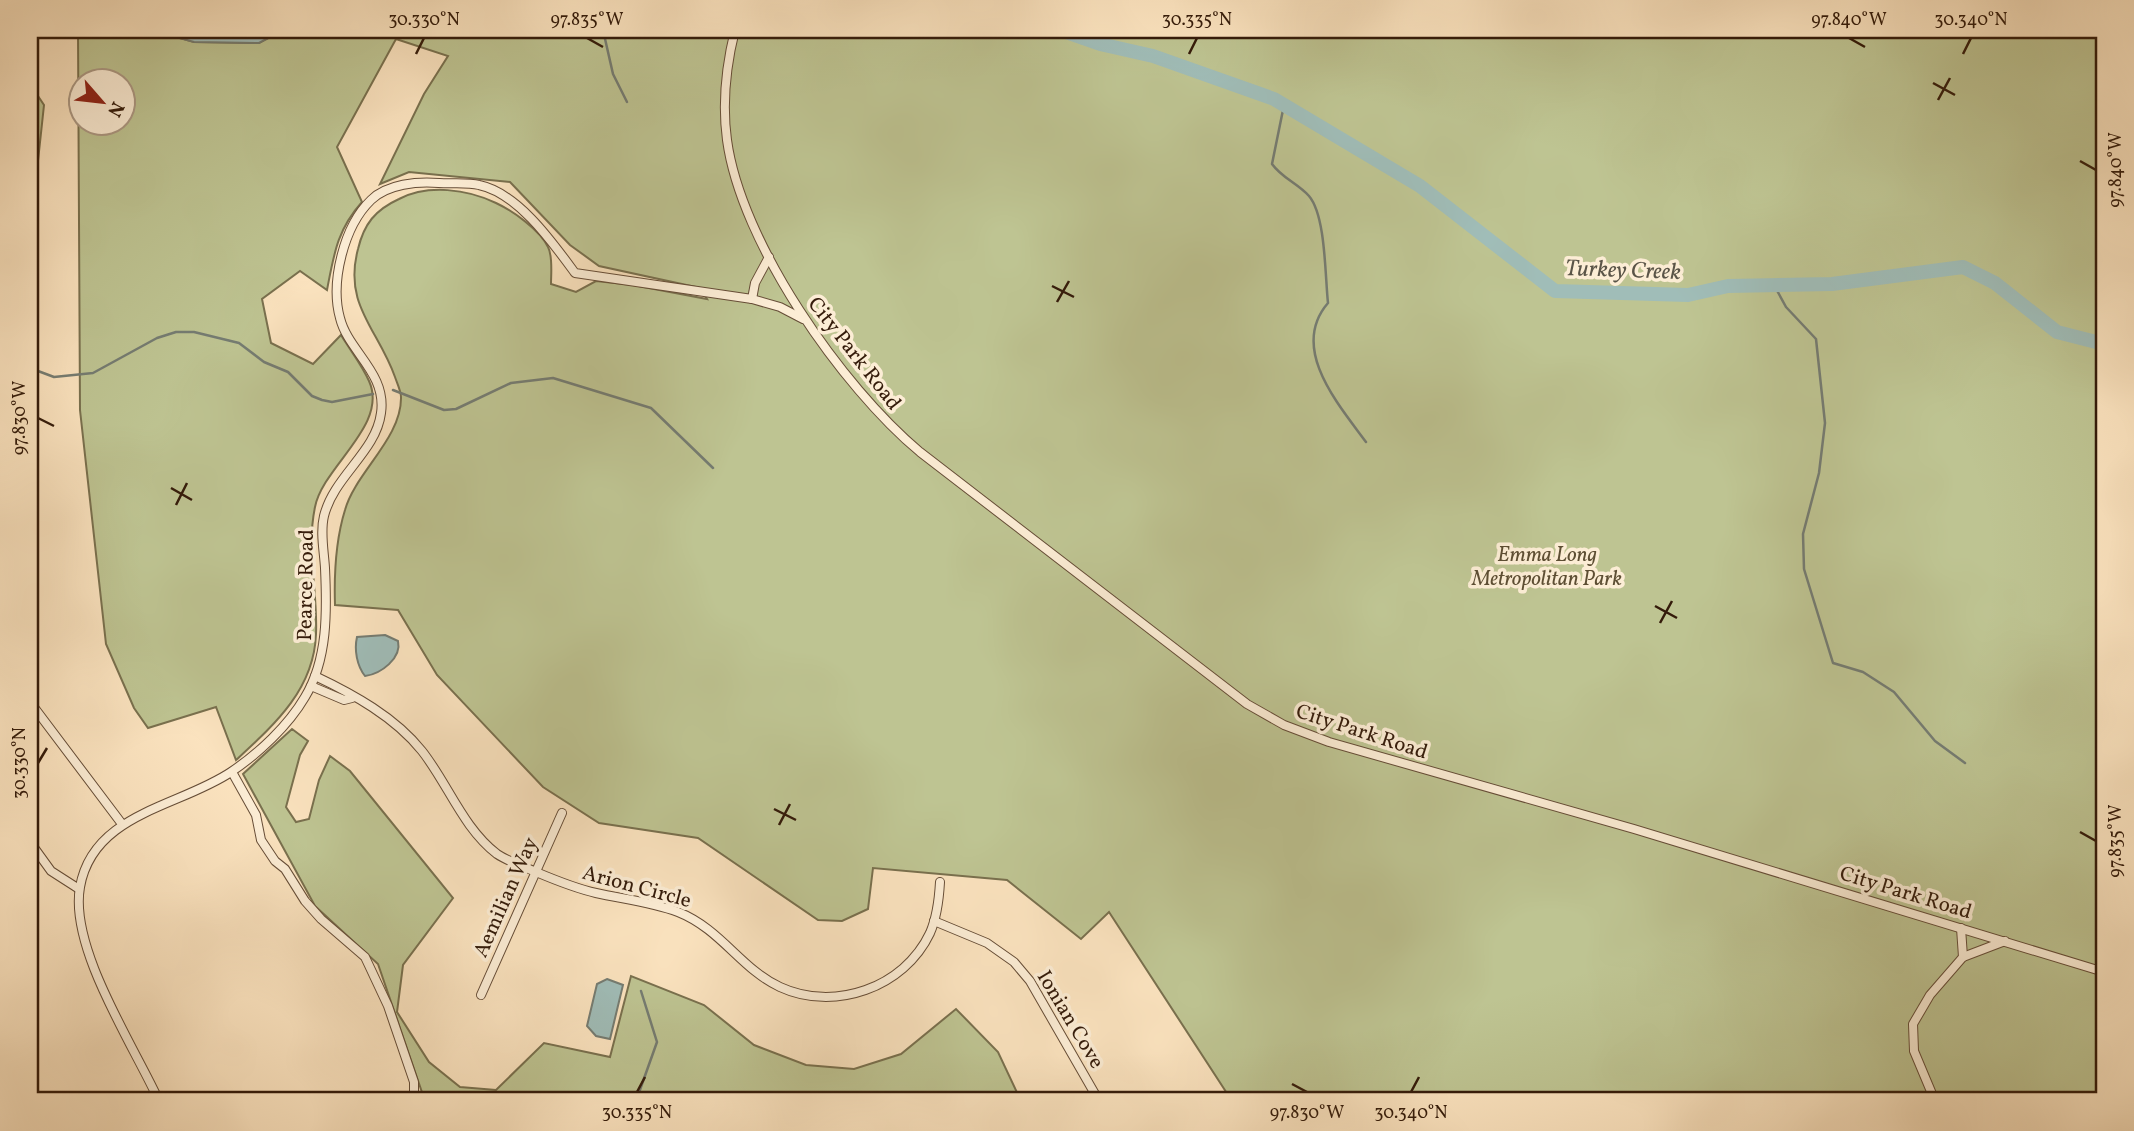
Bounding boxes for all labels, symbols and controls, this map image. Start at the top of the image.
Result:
text: 30.330°N [388,8,460,33]
text: 97.835°W [550,8,624,33]
text: 30.335°N [1162,8,1232,33]
text: 97.840°W [1811,8,1887,33]
text: 30.340°N [1934,8,2008,33]
north arrow [66,66,136,136]
text: N [100,97,130,121]
text: 97.840°W [2104,132,2129,208]
water label: Turkey Creek [1565,253,1682,289]
street label: City Park Road [800,291,907,417]
text: 97.830°W [8,381,33,455]
street label: Pearce Road [291,529,322,641]
park label: Emma Long Metropolitan Park [1471,541,1622,594]
street label: City Park Road [1292,697,1431,767]
text: 30.330°N [8,727,33,799]
text: 97.835°W [2104,804,2129,878]
street label: Aemilian Way [467,832,546,963]
street label: Arion Circle [579,859,694,916]
street label: City Park Road [1836,860,1975,927]
street label: Ionian Cove [1029,965,1111,1074]
text: 30.335°N [602,1101,672,1126]
text: 97.830°W [1270,1101,1344,1126]
text: 30.340°N [1374,1101,1448,1126]

